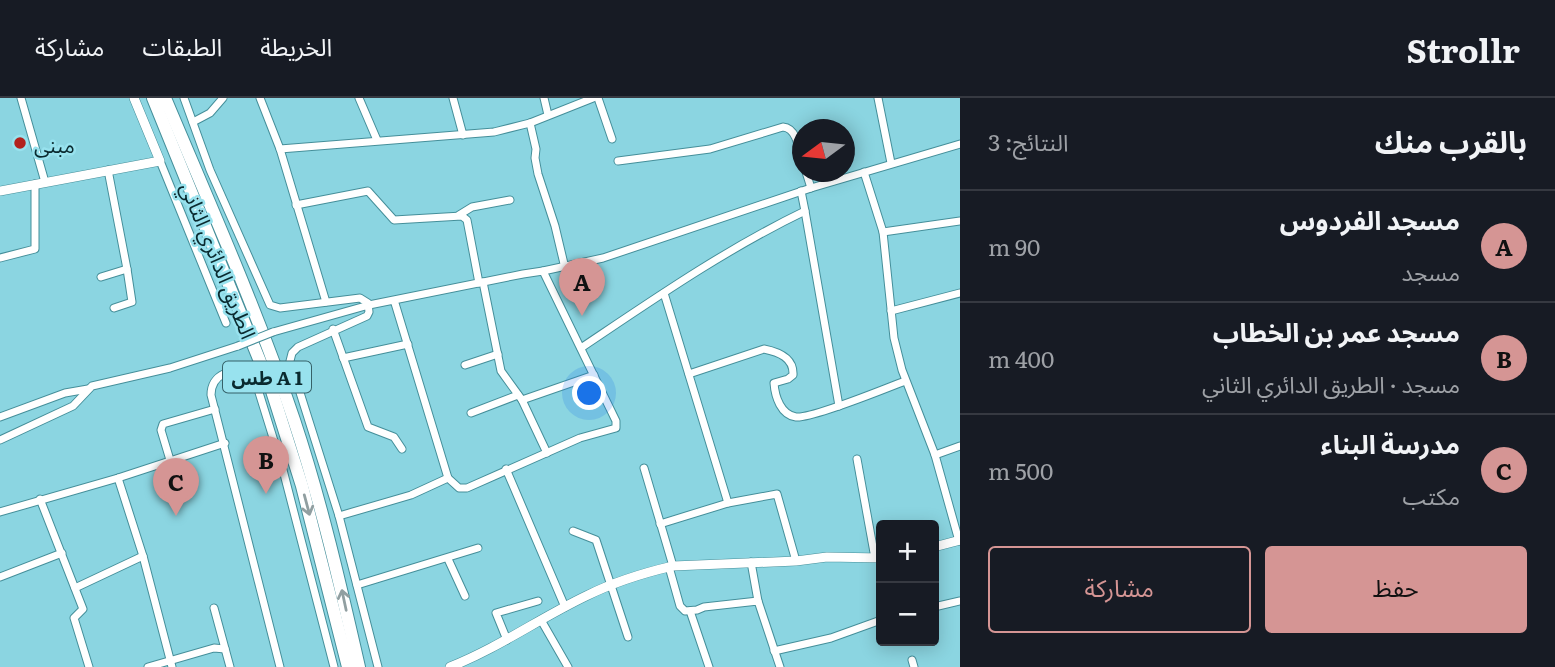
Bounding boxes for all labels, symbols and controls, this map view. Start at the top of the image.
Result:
text: Strollr [1406,24,1520,73]
text: مشاركة [35,28,104,63]
text: الطبقات [142,28,222,63]
text: الخريطة [260,28,332,63]
text: بالقرب منك [1375,118,1527,162]
north arrow [792,119,855,182]
text: النتائج: 3 [988,124,1068,158]
place label: مبنى [34,128,75,159]
marker: مبنى [12,135,28,151]
street label: الطريق الدائري الثاني [172,177,266,344]
text: مسجد الفردوس [1280,199,1460,238]
text: 90 m [988,229,1040,263]
text: A [1495,229,1513,263]
text: مسجد [1401,254,1460,288]
pin: A [559,258,605,316]
text: مسجد عمر بن الخطاب [1213,311,1460,350]
text: 400 m [988,341,1054,375]
text: B [1496,341,1512,375]
road number: طس A 1 [223,362,311,392]
text: مسجد · الطريق الدائري الثاني [1202,366,1460,400]
your location [572,376,606,410]
text: مدرسة البناء [1321,423,1460,462]
pin: B [243,436,289,494]
text: 500 m [988,453,1053,487]
text: C [1496,453,1512,487]
pin: C [153,458,199,516]
text: مكتب [1403,478,1460,512]
one-way arrow [301,493,314,516]
map controls [876,520,939,646]
button: + [876,520,939,583]
button: مشاركة [988,546,1251,633]
button: حفظ [1265,546,1527,633]
button: − [876,583,939,646]
one-way arrow [337,589,350,612]

